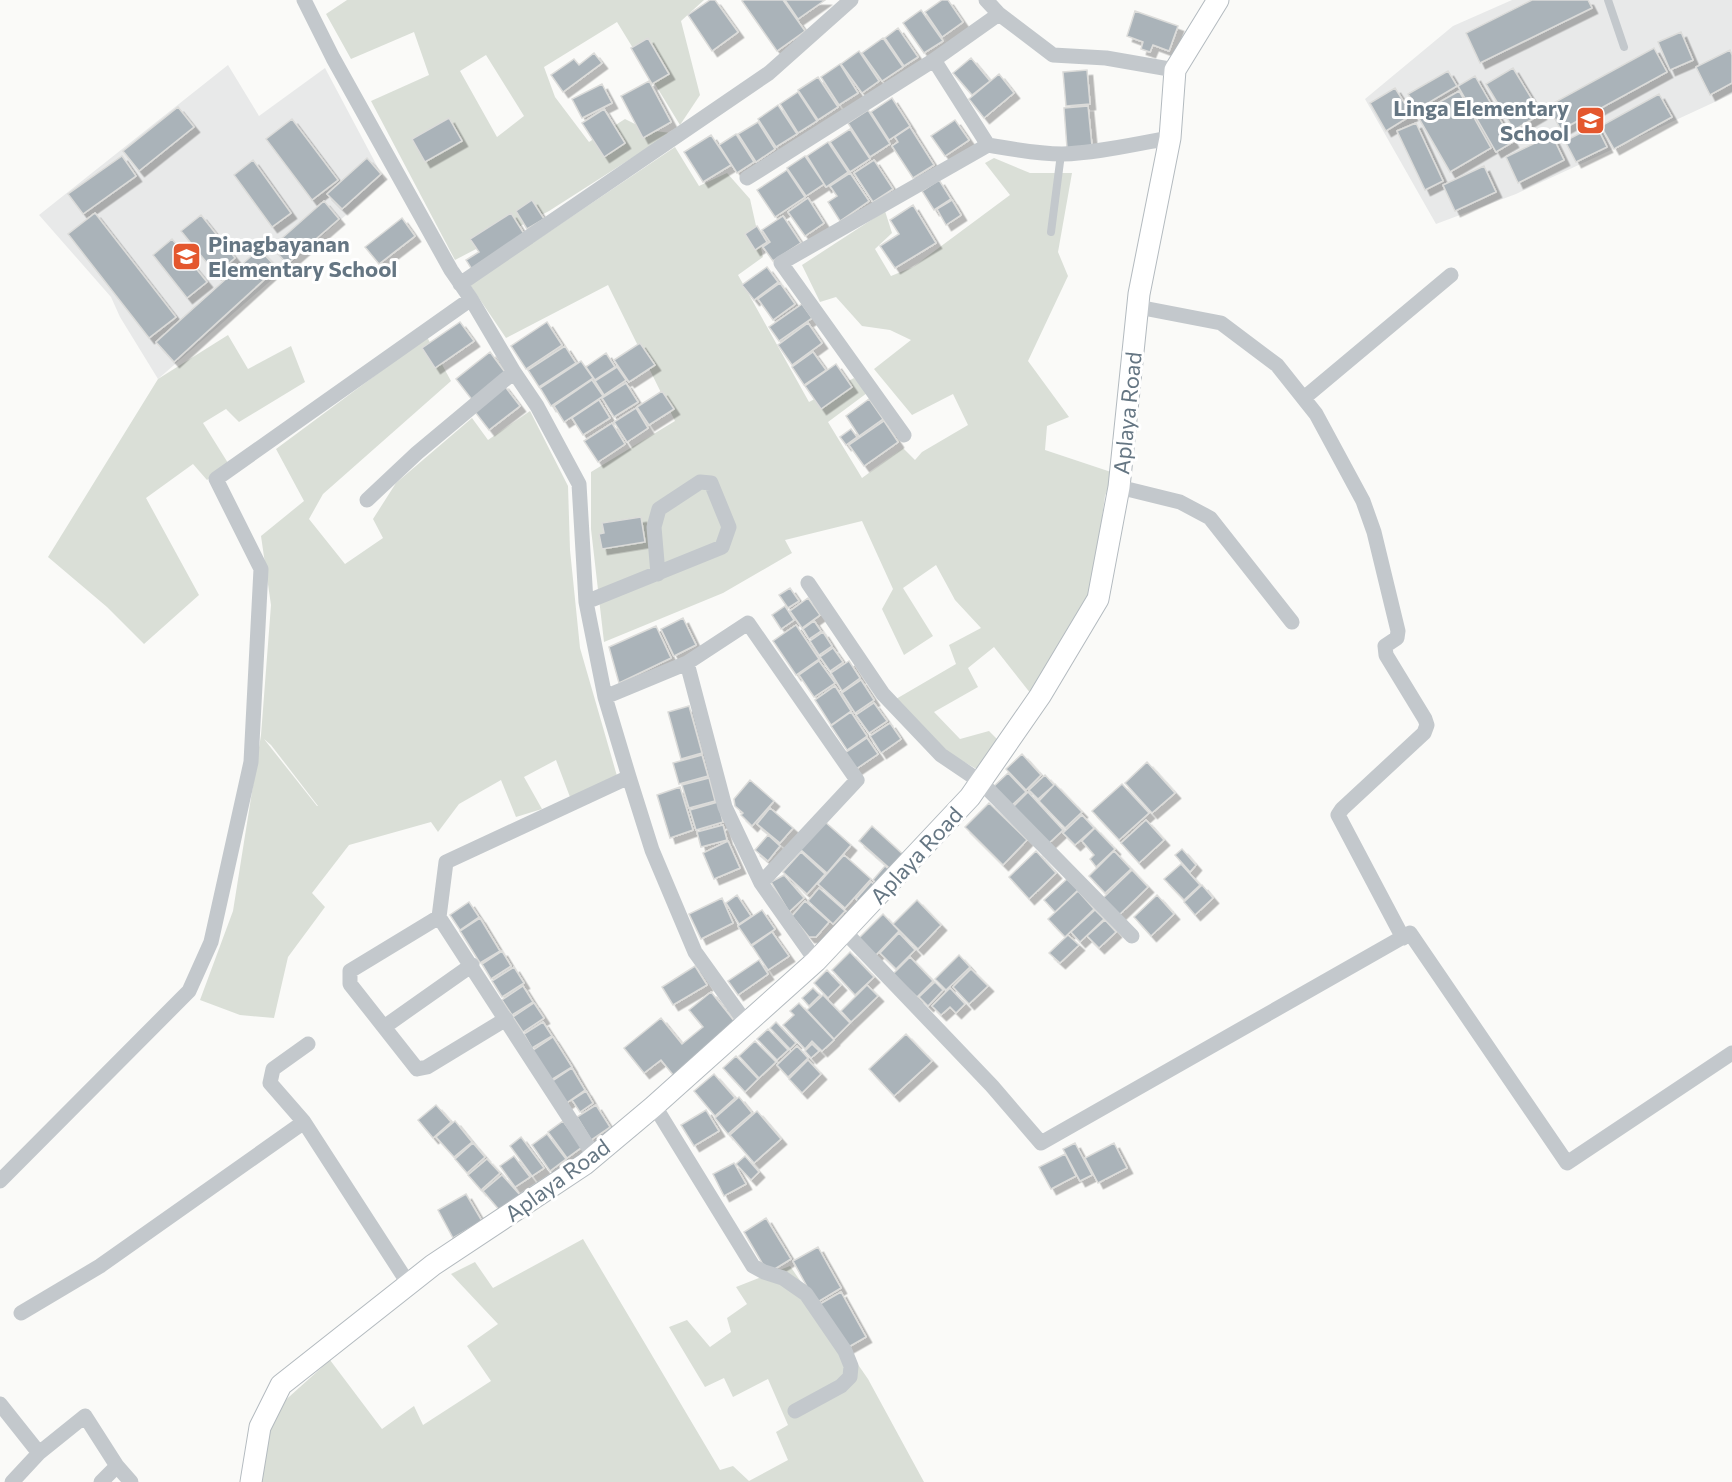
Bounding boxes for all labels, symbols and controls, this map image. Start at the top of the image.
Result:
place label: Linga Elementary School [1393,94,1569,146]
school or university icon: Linga Elementary School [1574,104,1606,136]
place label: Pinagbayanan Elementary School [208,230,397,282]
school or university icon: Pinagbayanan Elementary School [171,240,203,272]
street label: Aplaya Road [1107,350,1147,476]
street label: Aplaya Road [864,801,968,909]
street label: Aplaya Road [499,1133,615,1227]

